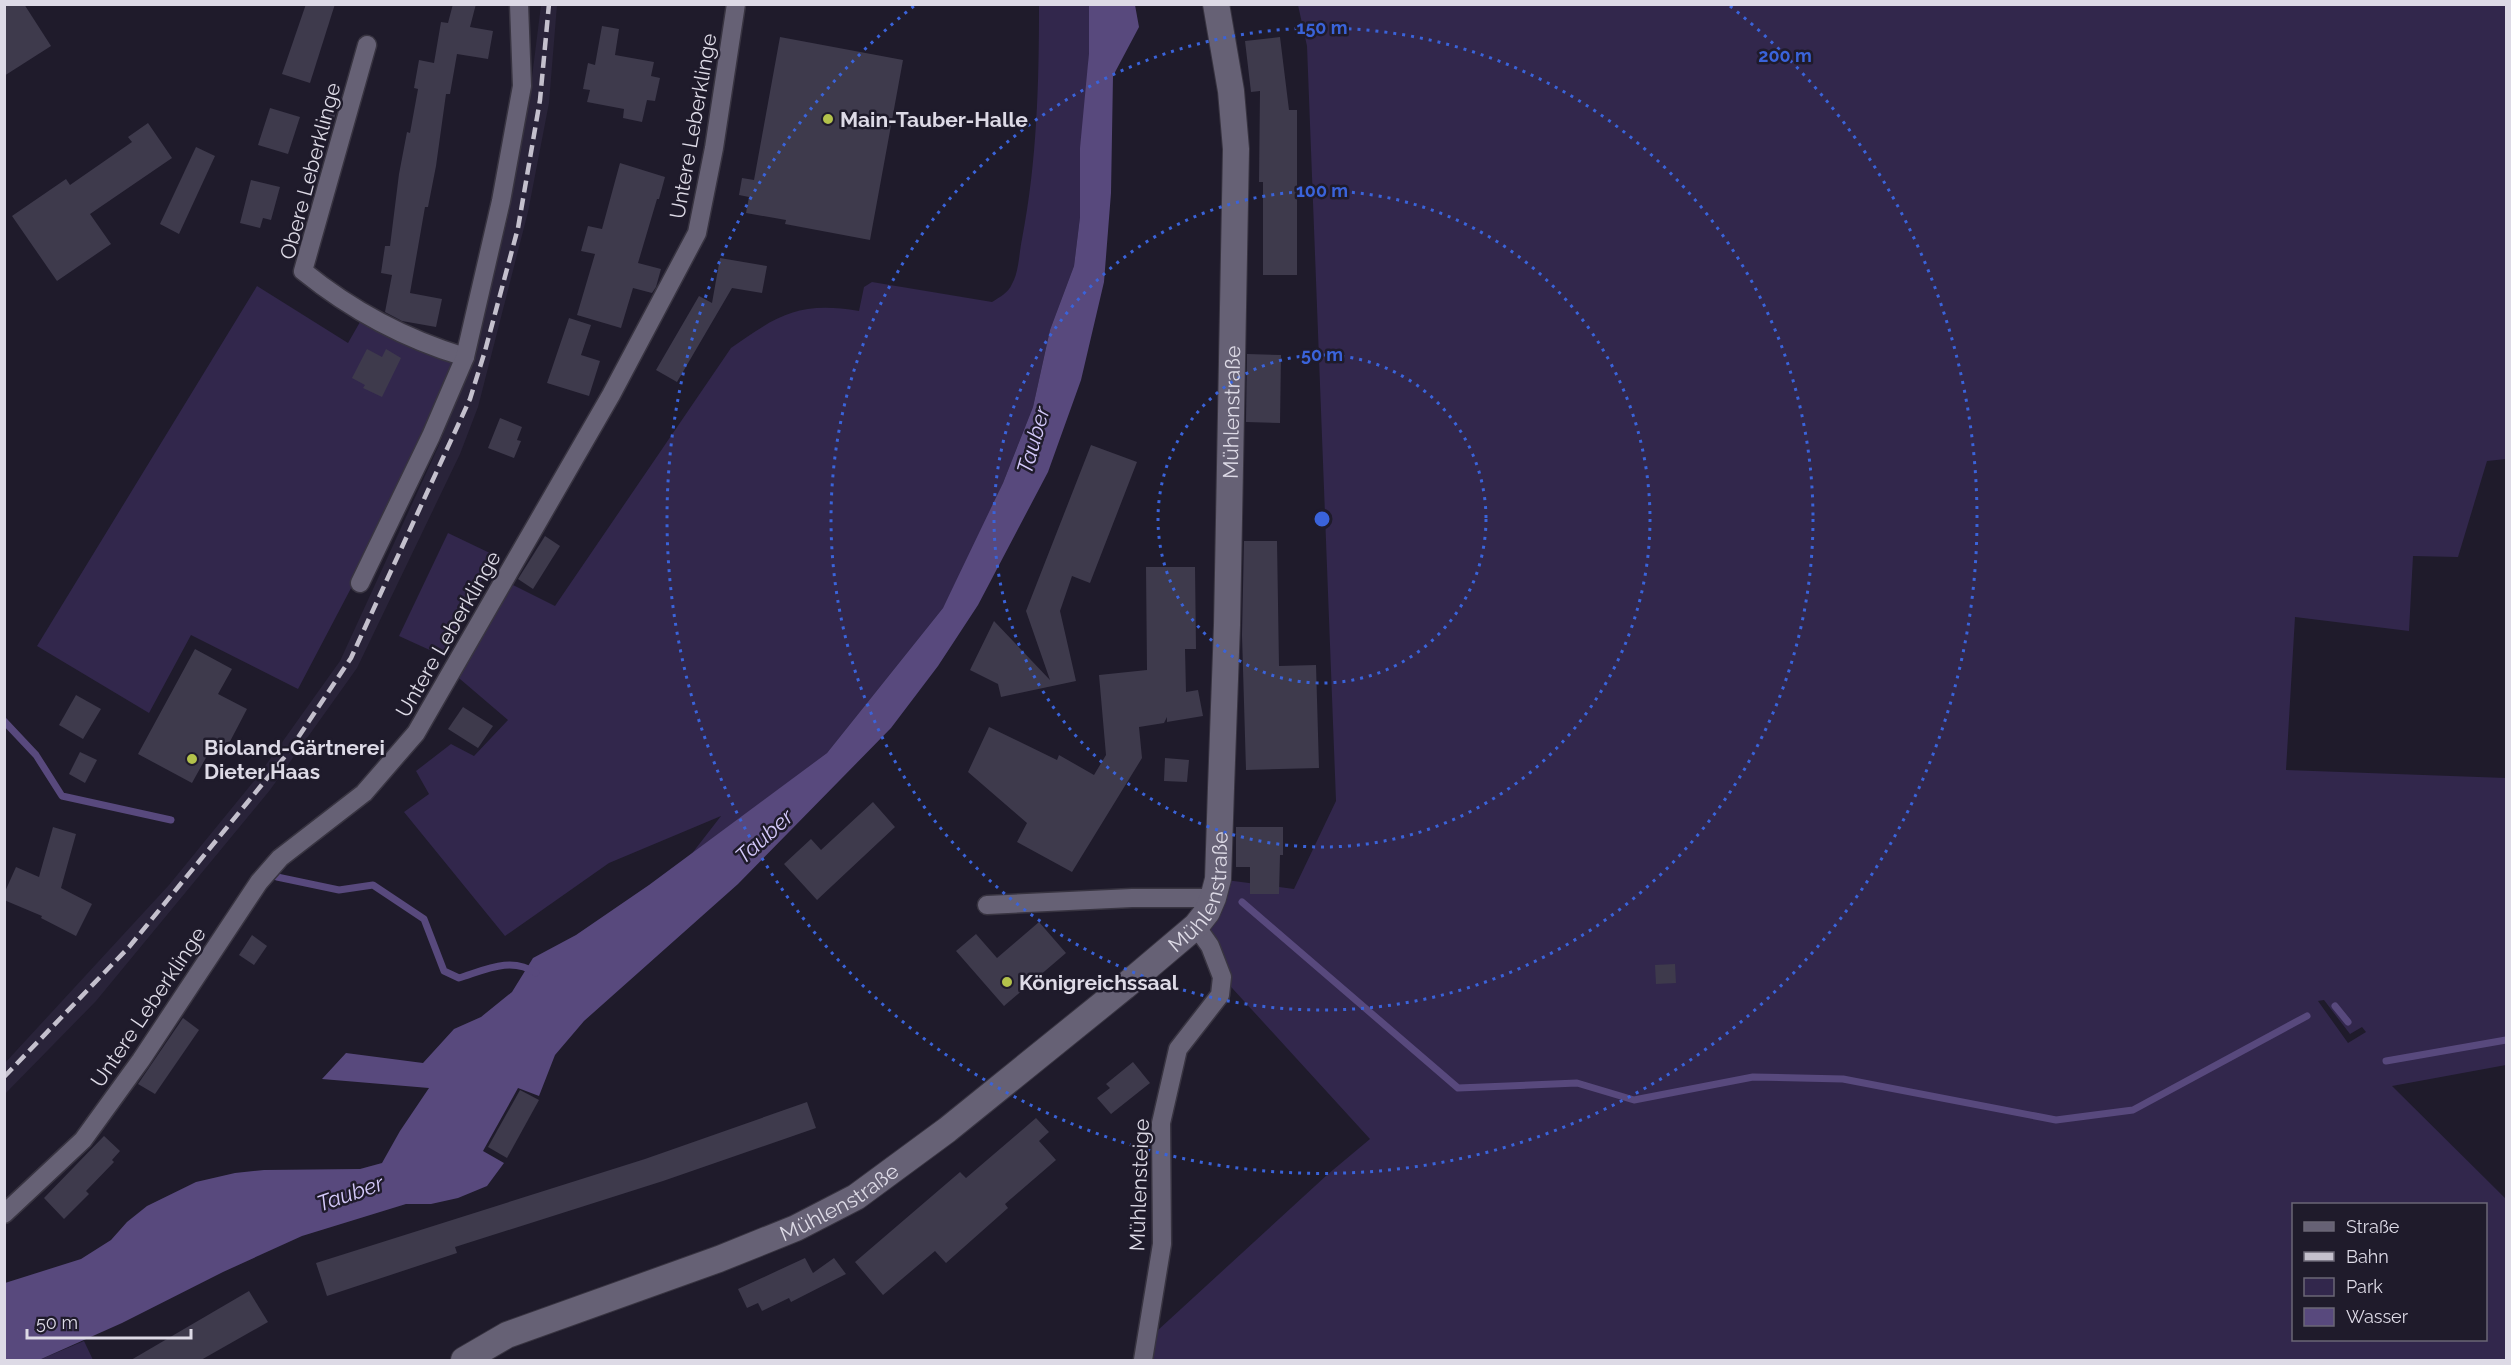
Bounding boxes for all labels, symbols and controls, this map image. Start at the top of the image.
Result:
text: 150 m [1297,17,1348,38]
street label: Untere Leberklinge [664,31,722,221]
text: 200 m [1758,45,1812,66]
street label: Obere Leberklinge [274,80,346,262]
place label: Main-Tauber-Halle [840,107,1028,132]
marker: Main-Tauber-Halle [821,112,835,126]
text: 100 m [1296,180,1348,201]
text: 50 m [1301,344,1343,365]
street label: Mühlenstraße [1217,345,1245,479]
water label: Tauber [1011,402,1055,477]
centre of rings [1312,509,1332,529]
street label: Untere Leberklinge [390,546,506,722]
place label: Bioland-Gärtnerei Dieter Haas [204,735,385,784]
marker: Bioland-Gärtnerei Dieter Haas [185,752,199,766]
water label: Tauber [730,802,799,869]
street label: Mühlenstraße [1163,831,1232,957]
street label: Untere Leberklinge [85,922,211,1092]
place label: Königreichssaal [1019,970,1179,995]
marker: Königreichssaal [1000,975,1014,989]
street label: Mühlensteige [1124,1118,1154,1252]
street label: Mühlenstraße [776,1158,903,1246]
water label: Tauber [313,1169,388,1216]
legend [2292,1203,2487,1341]
text: Straße [2346,1216,2400,1237]
text: Bahn [2346,1246,2389,1267]
text: Park [2346,1276,2383,1297]
scale bar [27,1302,190,1340]
text: Wasser [2346,1306,2409,1327]
text: 50 m [36,1312,78,1333]

